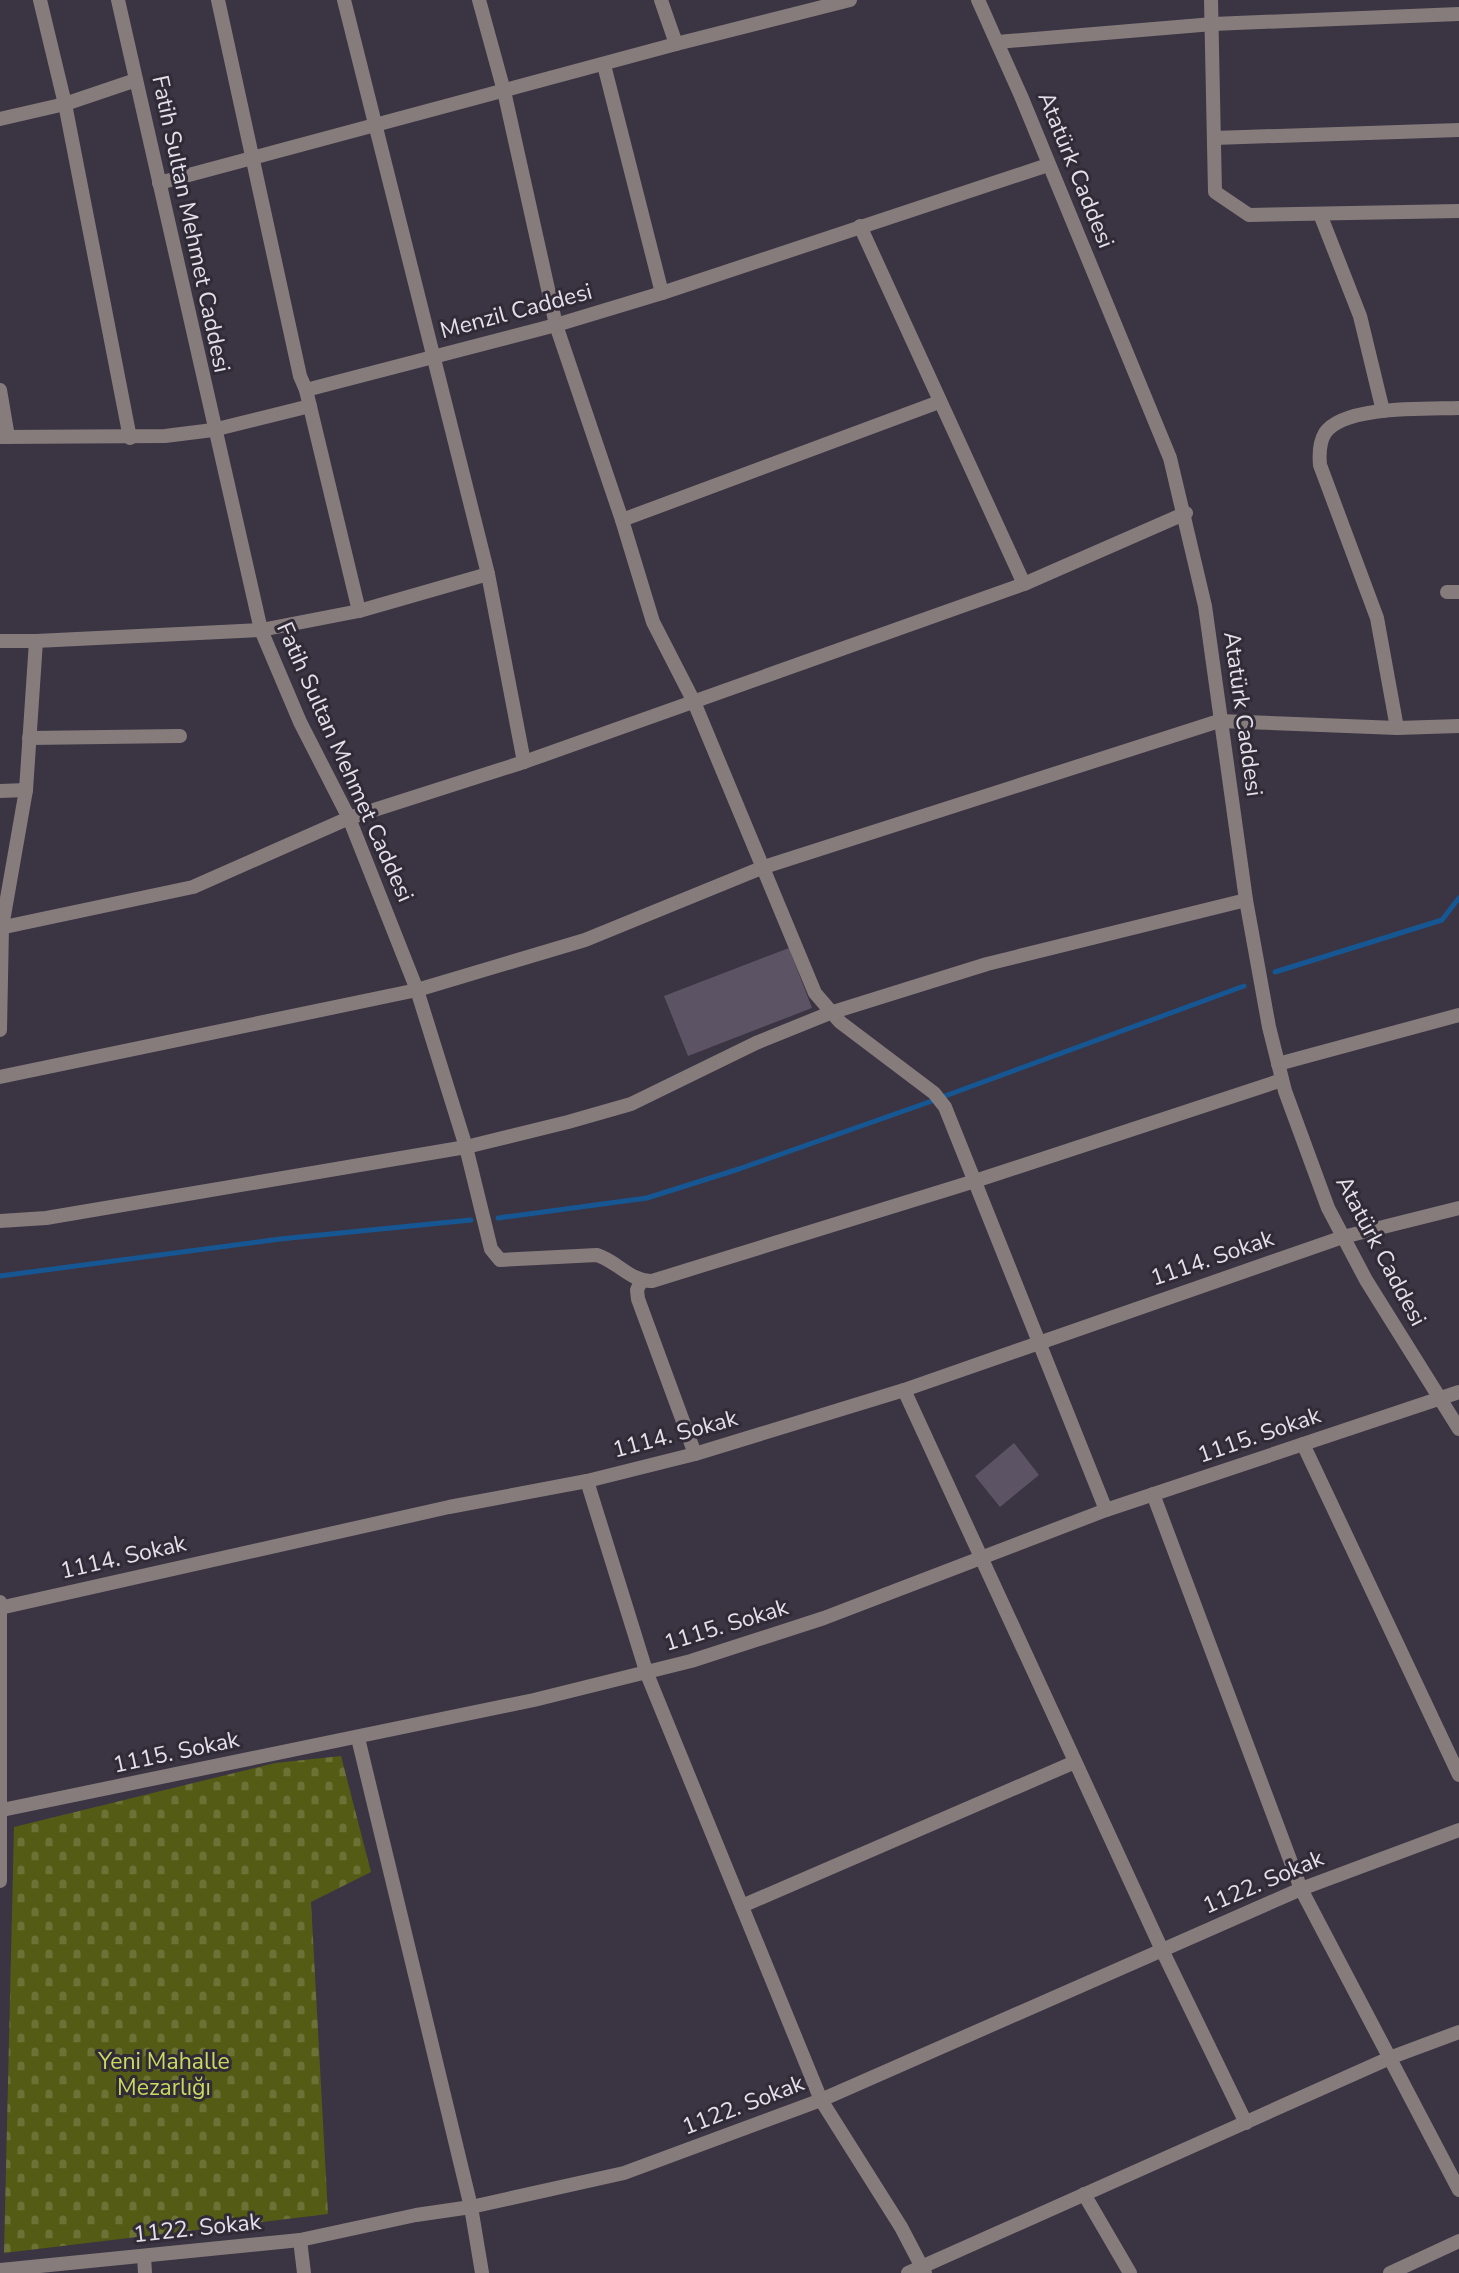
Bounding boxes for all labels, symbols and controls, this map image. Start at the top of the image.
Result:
street label: Fatih Sultan Mehmet Caddesi [144,73,238,375]
street label: Atatürk Caddesi [1031,87,1121,253]
street label: Menzil Caddesi [436,276,596,346]
street label: Fatih Sultan Mehmet Caddesi [269,617,421,907]
street label: Atatürk Caddesi [1216,630,1270,798]
street label: Atatürk Caddesi [1328,1170,1434,1332]
street label: 1114. Sokak [1146,1222,1278,1294]
street label: 1115. Sokak [1193,1399,1325,1471]
street label: 1114. Sokak [609,1402,741,1466]
street label: 1114. Sokak [57,1527,190,1587]
street label: 1115. Sokak [660,1591,792,1659]
street label: 1115. Sokak [110,1723,242,1781]
street label: 1122. Sokak [1198,1842,1329,1921]
park label: Yeni Mahalle Mezarlığı [97,2046,230,2103]
street label: 1122. Sokak [678,2067,809,2142]
street label: 1122. Sokak [132,2206,263,2250]

